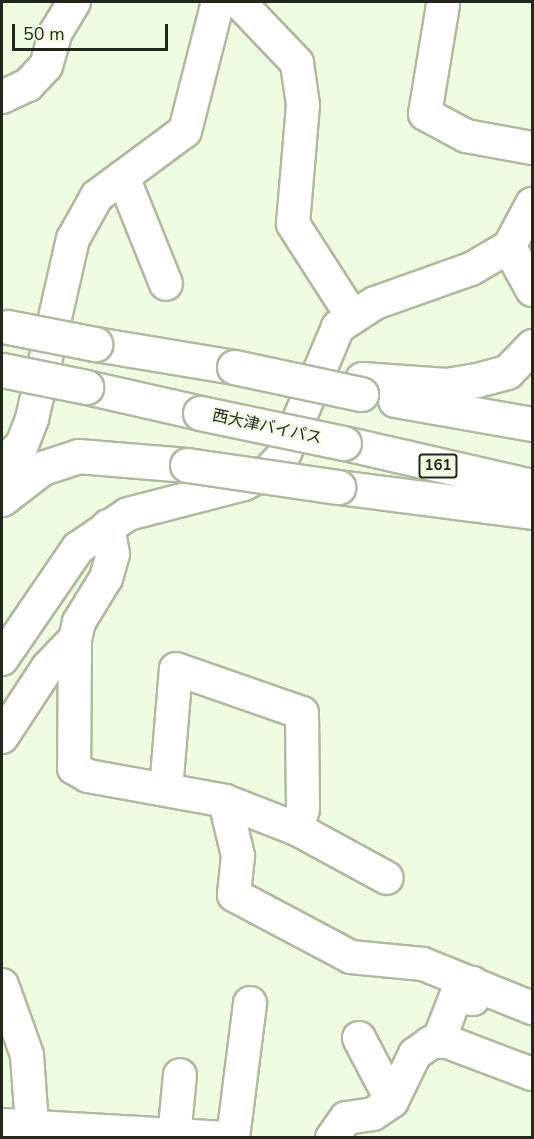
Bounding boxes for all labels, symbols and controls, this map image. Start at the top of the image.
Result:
scale bar [15,12,171,50]
text: 50 m [23,22,65,46]
street label: 西大津バイパス [210,406,324,448]
road number: 161 [418,454,458,478]

